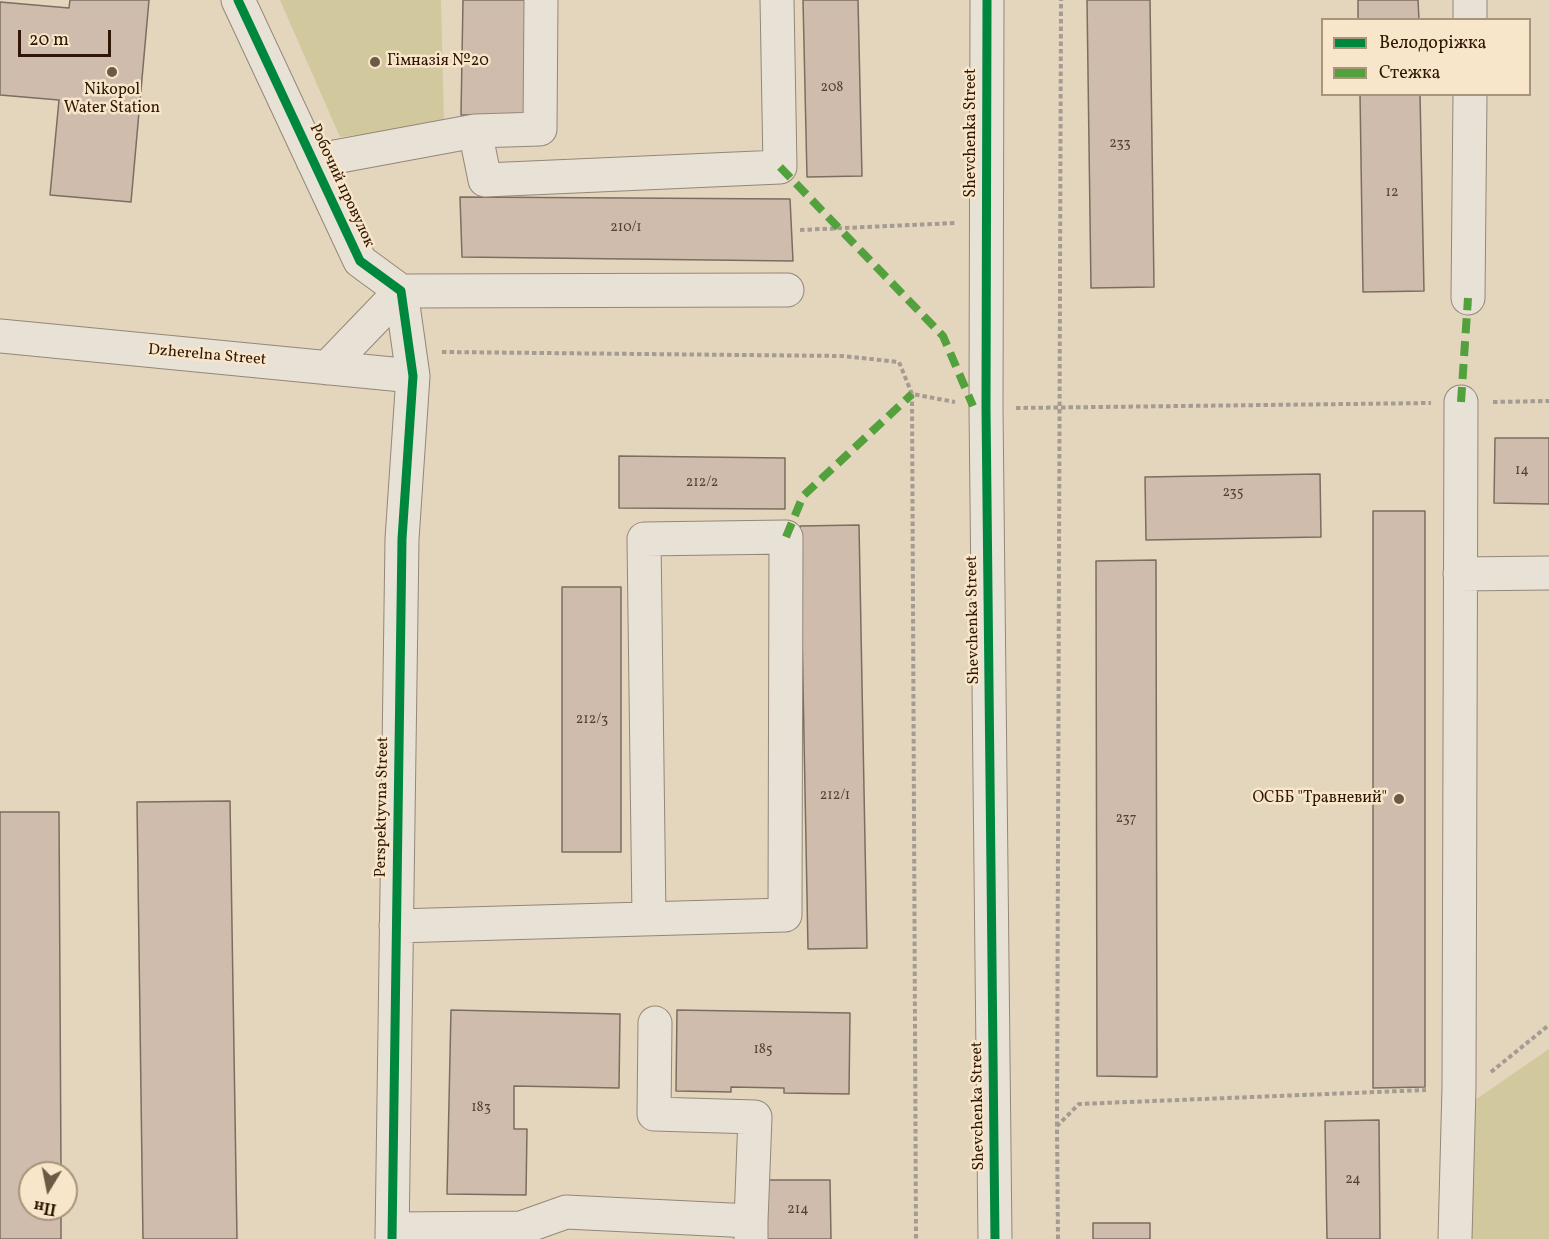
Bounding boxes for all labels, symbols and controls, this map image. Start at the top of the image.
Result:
scale bar [21,18,114,56]
legend [1321,18,1531,96]
text: 20 m [29,28,69,53]
text: Велодоріжка [1379,31,1487,56]
place label: Гімназія №20 [387,52,489,72]
marker: Гімназія №20 [368,55,382,69]
text: Стежка [1379,61,1441,86]
marker: Nikopol Water Station [105,65,119,79]
street label: Shevchenka Street [962,68,982,198]
house number: 208 [821,80,843,96]
place label: Nikopol Water Station [64,81,160,119]
street label: Робочий провулок [304,121,378,251]
house number: 233 [1109,136,1131,152]
house number: 12 [1386,185,1398,201]
house number: 210/1 [610,220,642,236]
street label: Dzherelna Street [147,341,267,371]
house number: 14 [1515,463,1529,479]
house number: 212/2 [686,475,718,491]
house number: 235 [1222,485,1244,501]
street label: Shevchenka Street [963,555,985,685]
house number: 212/3 [576,712,608,728]
street label: Perspektyvna Street [372,736,394,878]
house number: 212/1 [820,788,850,804]
place label: ОСББ "Травневий" [1252,789,1387,809]
marker: ОСББ "Травневий" [1392,792,1406,806]
house number: 237 [1115,811,1137,827]
street label: Shevchenka Street [968,1041,990,1171]
house number: 185 [753,1042,773,1058]
house number: 183 [471,1100,491,1116]
north arrow [18,1161,78,1221]
house number: 24 [1345,1172,1361,1188]
text: Пн [32,1194,58,1220]
house number: 214 [787,1202,809,1218]

